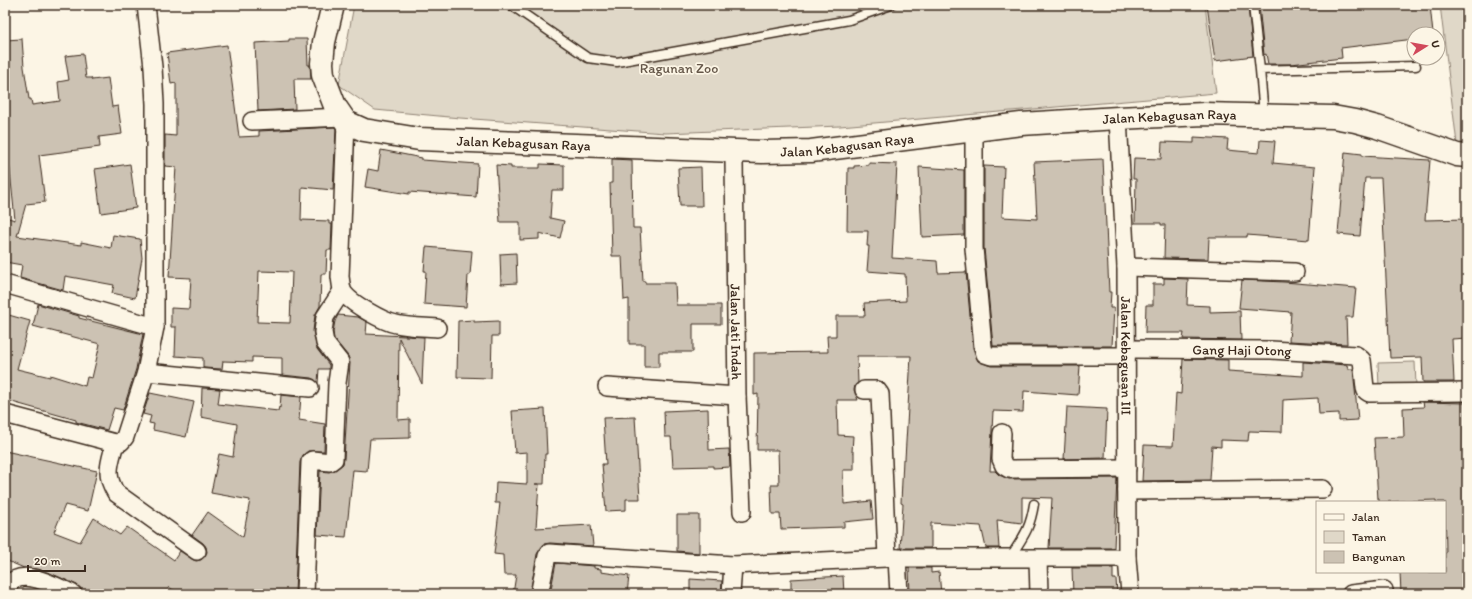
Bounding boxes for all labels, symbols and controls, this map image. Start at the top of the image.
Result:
north arrow [1406,26,1446,66]
text: U [1428,39,1442,49]
park label: Ragunan Zoo [640,60,718,77]
street label: Jalan Kebagusan Raya [1102,106,1237,128]
street label: Jalan Kebagusan Raya [780,130,915,161]
street label: Jalan Kebagusan Raya [456,132,591,155]
street label: Jalan Jati Indah [727,284,745,380]
street label: Jalan Kebagusan III [1117,296,1135,415]
street label: Gang Haji Otong [1192,341,1293,360]
legend [1316,501,1446,573]
text: Jalan [1352,510,1380,524]
text: Taman [1352,530,1387,544]
scale bar [28,547,85,573]
text: Bangunan [1352,550,1405,564]
text: 20 m [34,554,61,568]

